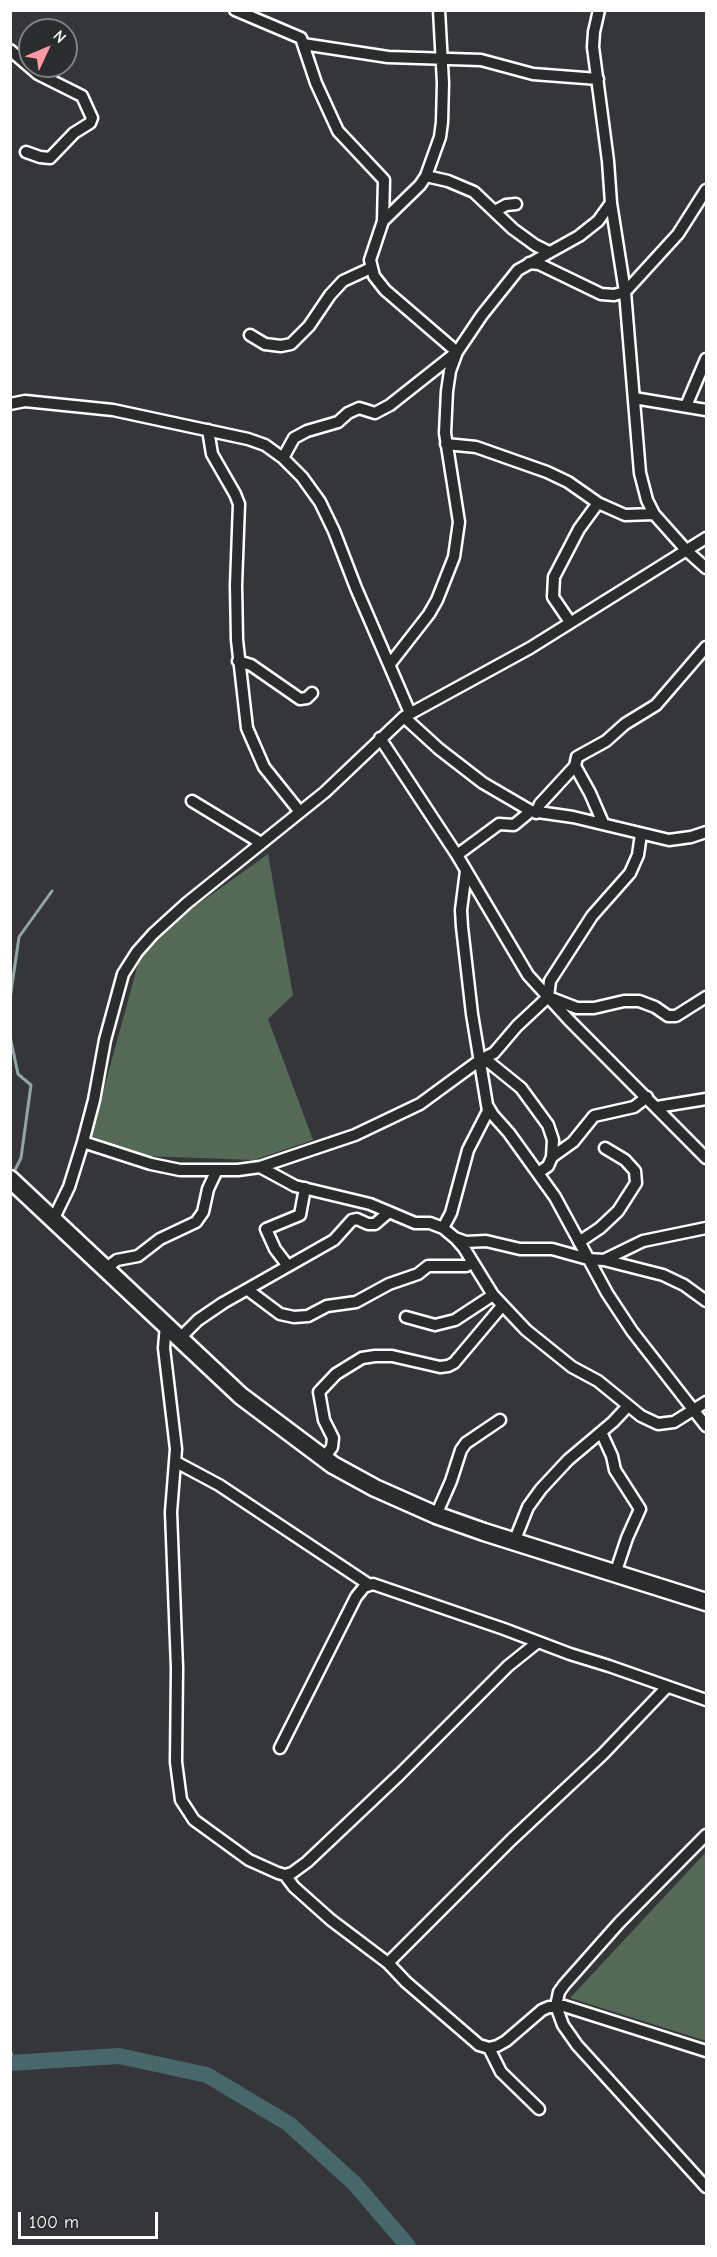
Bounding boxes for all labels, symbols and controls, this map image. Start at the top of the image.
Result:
north arrow [18,18,78,78]
text: N [49,27,70,47]
scale bar [21,2200,160,2238]
text: 100 m [29,2212,79,2233]

